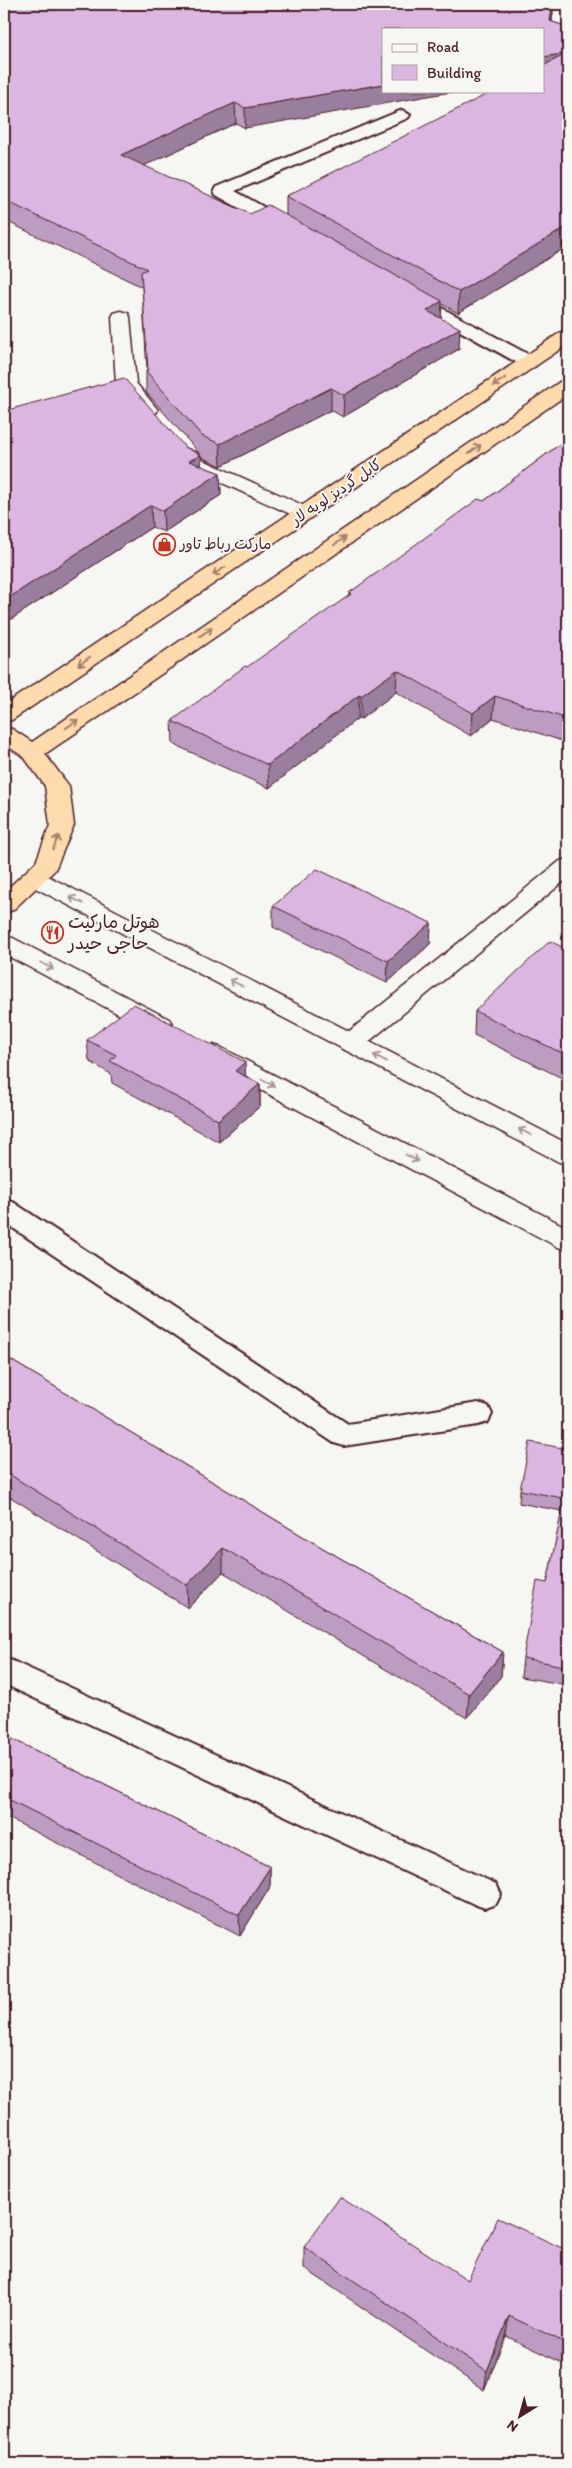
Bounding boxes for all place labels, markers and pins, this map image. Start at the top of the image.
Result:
shop icon: مارکت رباط تاور [152,532,176,556]
place label: مارکت رباط تاور [179,535,272,553]
place label: هوتل مارکیت حاجی حیدر [66,911,160,954]
restaurant icon: هوتل مارکیت حاجی حیدر [40,920,64,944]

